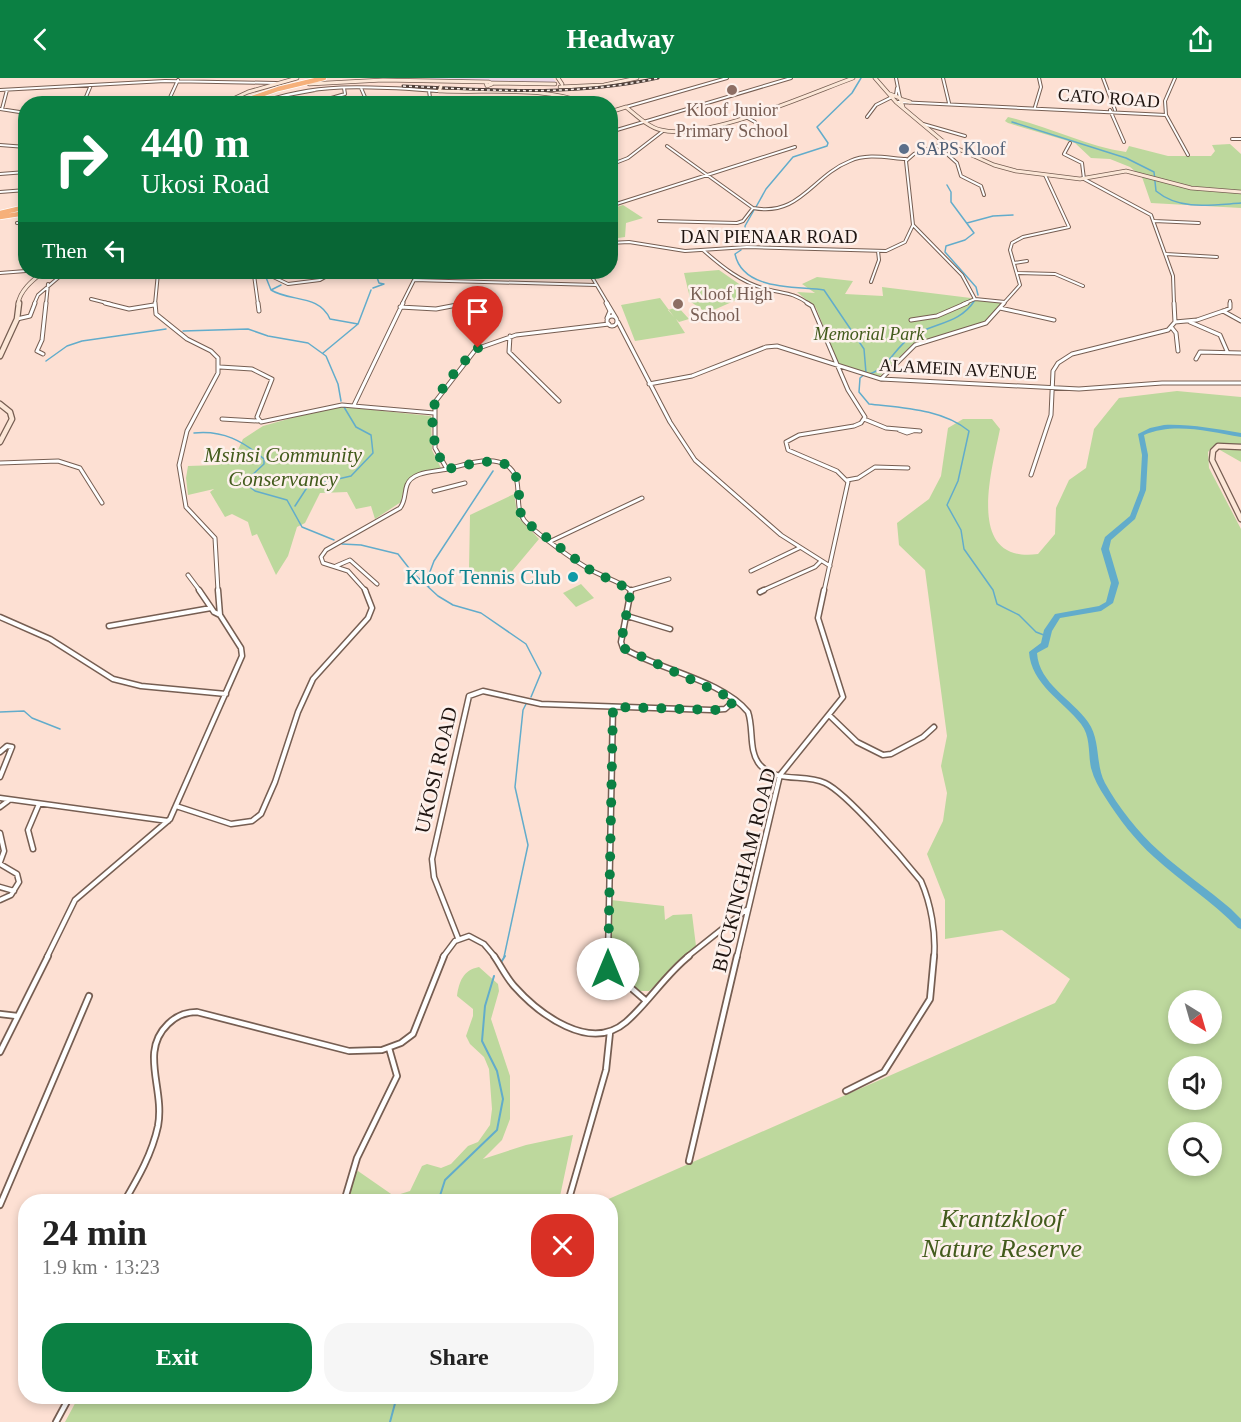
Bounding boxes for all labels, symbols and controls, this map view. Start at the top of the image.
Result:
icon: back [24,23,57,56]
icon: share [1184,23,1217,56]
text: Headway [567,24,675,54]
marker: Kloof Junior Primary School [725,83,739,97]
street label: CATO ROAD [1057,84,1161,112]
place label: Kloof Junior Primary School [676,100,788,141]
icon: right [42,120,120,198]
text: 440 m [141,120,250,166]
place label: SAPS Kloof [916,139,1006,159]
marker: SAPS Kloof [897,142,911,156]
text: Ukosi Road [141,169,269,199]
street label: DAN PIENAAR ROAD [680,227,858,247]
icon: left [99,234,132,267]
text: Then [42,238,87,263]
place label: Kloof High School [690,284,773,325]
pin [452,286,503,348]
icon: arrive [461,295,494,328]
marker: Kloof High School [671,297,685,311]
park label: Memorial Park [813,324,925,344]
street label: ALAMEIN AVENUE [878,355,1038,383]
park label: Msinsi Community Conservancy [203,443,363,491]
place label: Kloof Tennis Club [405,565,561,589]
marker: Kloof Tennis Club [566,570,580,584]
street label: UKOSI ROAD [410,704,462,836]
street label: BUCKINGHAM ROAD [707,765,781,975]
position arrow [576,937,640,1001]
north arrow [1168,990,1222,1044]
map controls [1168,990,1222,1176]
button: sound [1168,1056,1222,1110]
button: search [1168,1122,1222,1176]
park label: Krantzkloof Nature Reserve [921,1204,1082,1263]
text: 24 min [42,1213,147,1253]
button: close [531,1214,594,1277]
text: 1.9 km · 13:23 [42,1256,160,1278]
button: Exit [42,1323,312,1392]
button: Share [324,1323,594,1392]

